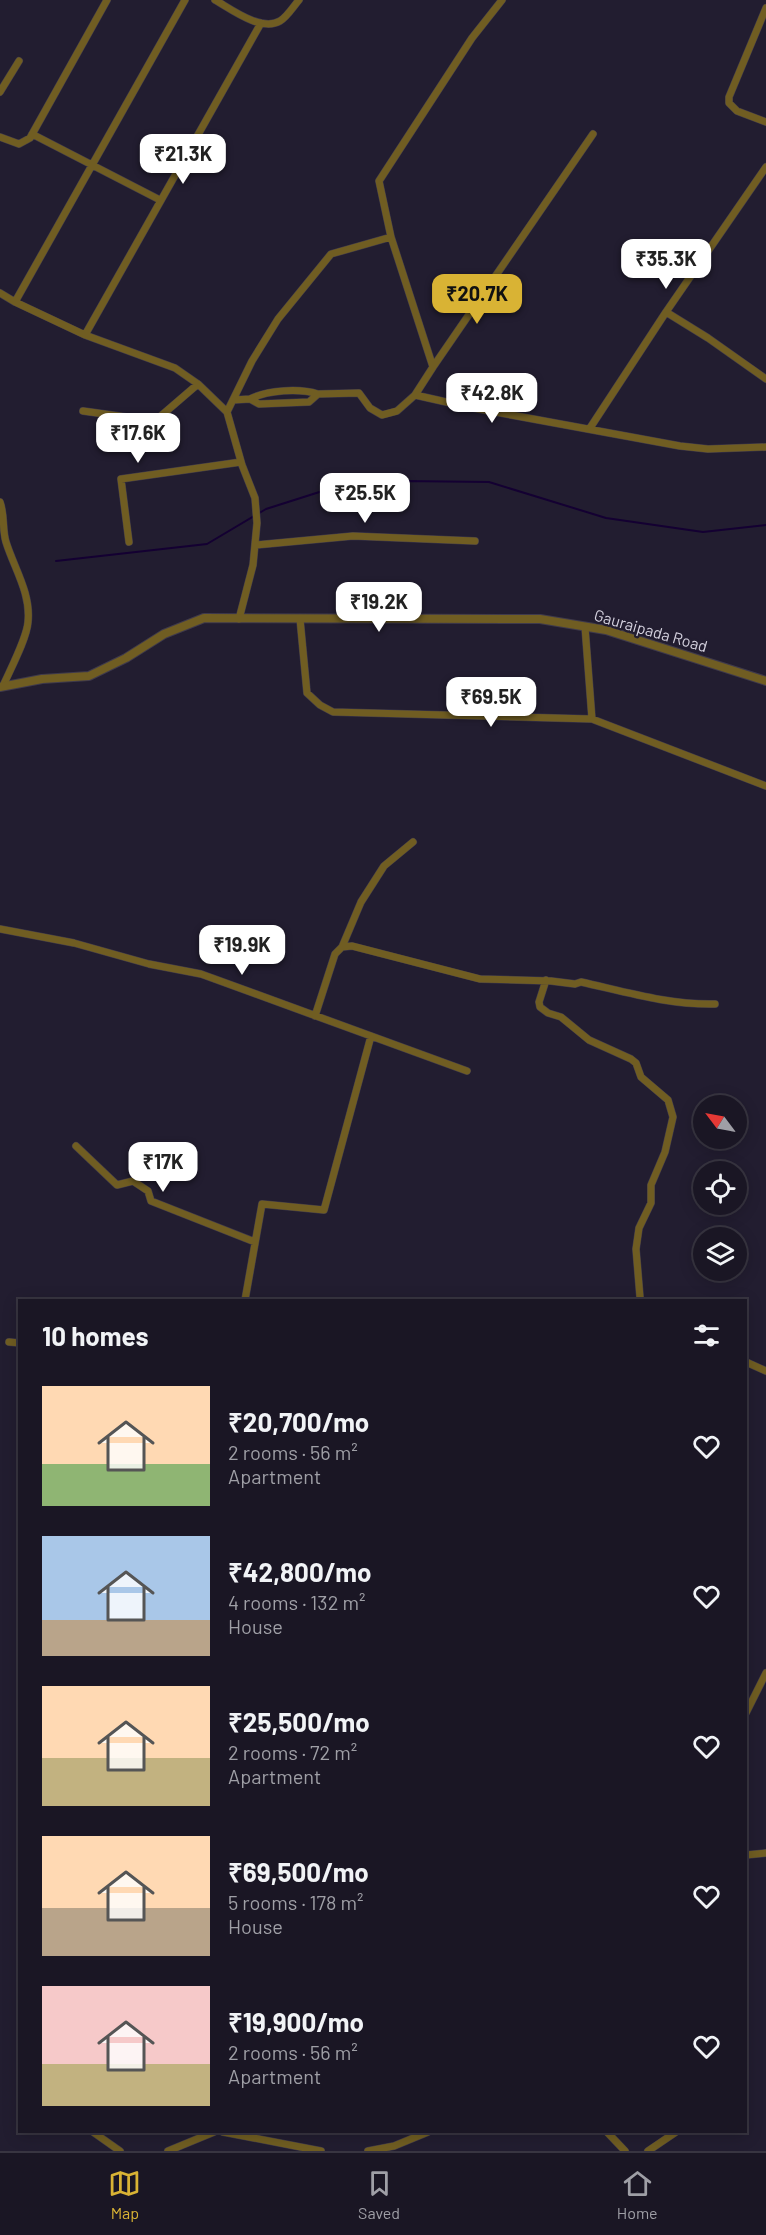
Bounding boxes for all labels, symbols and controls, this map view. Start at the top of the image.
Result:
pin: ₹21.3K [134,134,232,185]
text: ₹21.3K [154,141,212,165]
pin: ₹35.3K [617,239,715,290]
text: ₹35.3K [635,246,697,270]
pin: ₹20.7K [428,274,526,325]
text: ₹20.7K [446,281,508,305]
pin: ₹42.8K [443,373,541,424]
text: ₹42.8K [460,380,524,404]
pin: ₹17.6K [89,413,187,464]
text: ₹17.6K [110,420,166,444]
pin: ₹25.5K [316,473,414,524]
text: ₹25.5K [334,480,396,504]
pin: ₹19.2K [330,582,428,633]
text: ₹19.2K [350,589,408,613]
street label: Gauraipada Road [592,605,710,655]
pin: ₹69.5K [442,677,540,728]
text: ₹69.5K [460,684,522,708]
pin: ₹19.9K [193,925,291,976]
text: ₹19.9K [213,932,271,956]
north arrow [693,1095,747,1149]
map controls [693,1095,747,1281]
pin: ₹17K [127,1142,199,1193]
text: ₹17K [143,1149,183,1173]
button: locate [693,1161,747,1215]
button: layers [693,1227,747,1281]
icon: filters [690,1319,723,1352]
text: 10 homes [42,1320,149,1351]
text: ₹20,700/mo [228,1406,369,1437]
icon: home [90,1410,162,1482]
icon: heart [690,1430,723,1463]
text: 2 rooms · 56 m² [228,1440,358,1464]
text: Apartment [228,1464,321,1488]
text: ₹42,800/mo [228,1556,371,1587]
icon: home [90,1560,162,1632]
icon: heart [690,1580,723,1613]
text: 4 rooms · 132 m² [228,1590,365,1614]
text: House [228,1614,283,1638]
text: ₹25,500/mo [228,1706,370,1737]
icon: home [90,1710,162,1782]
icon: heart [690,1730,723,1763]
text: 2 rooms · 72 m² [228,1740,357,1764]
text: Apartment [228,1764,321,1788]
text: ₹69,500/mo [228,1856,369,1887]
icon: home [90,1860,162,1932]
icon: heart [690,1880,723,1913]
text: 5 rooms · 178 m² [228,1890,364,1914]
text: House [228,1914,283,1938]
text: ₹19,900/mo [228,2006,364,2037]
icon: home [90,2010,162,2082]
icon: heart [690,2030,723,2063]
text: 2 rooms · 56 m² [228,2040,358,2064]
text: Apartment [228,2064,321,2088]
tab: Map [108,2167,141,2222]
tab: Saved [358,2167,400,2222]
tab: Home [617,2167,658,2222]

